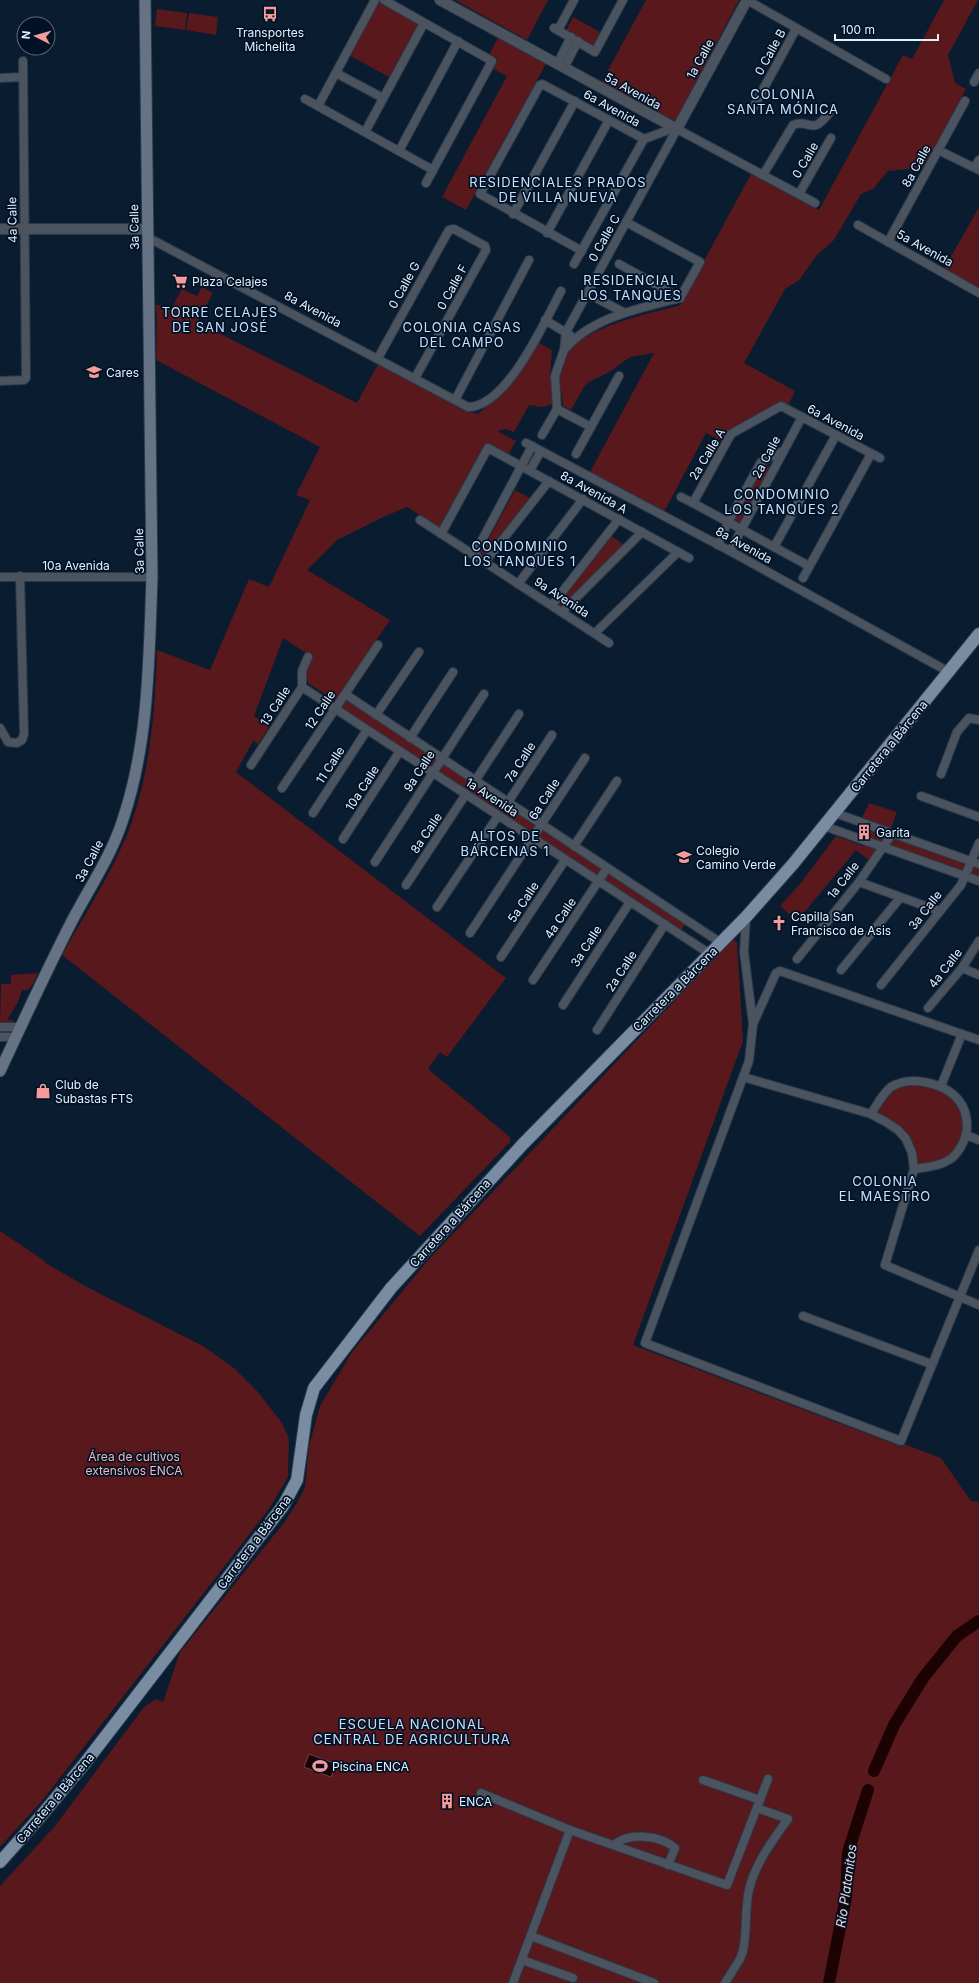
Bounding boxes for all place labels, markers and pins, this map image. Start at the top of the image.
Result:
bus stop icon: Transportes Michelita [261,5,279,23]
place label: Transportes Michelita [236,25,304,54]
supermarket icon: Plaza Celajes [171,272,189,290]
place label: Plaza Celajes [192,274,268,289]
school or university icon: Cares [85,363,103,381]
place label: Cares [106,365,139,380]
building icon: Garita [855,823,873,841]
place label: Garita [876,825,910,840]
place label: Colegio Camino Verde [696,843,776,872]
school or university icon: Colegio Camino Verde [675,848,693,866]
place label: Capilla San Francisco de Asis [791,909,891,938]
church icon: Capilla San Francisco de Asis [770,914,788,932]
place label: Club de Subastas FTS [55,1077,134,1106]
shop icon: Club de Subastas FTS [34,1082,52,1100]
sports icon: Piscina ENCA [311,1757,329,1775]
place label: Piscina ENCA [332,1759,409,1774]
building icon: ENCA [438,1792,456,1810]
place label: ENCA [459,1794,492,1809]

